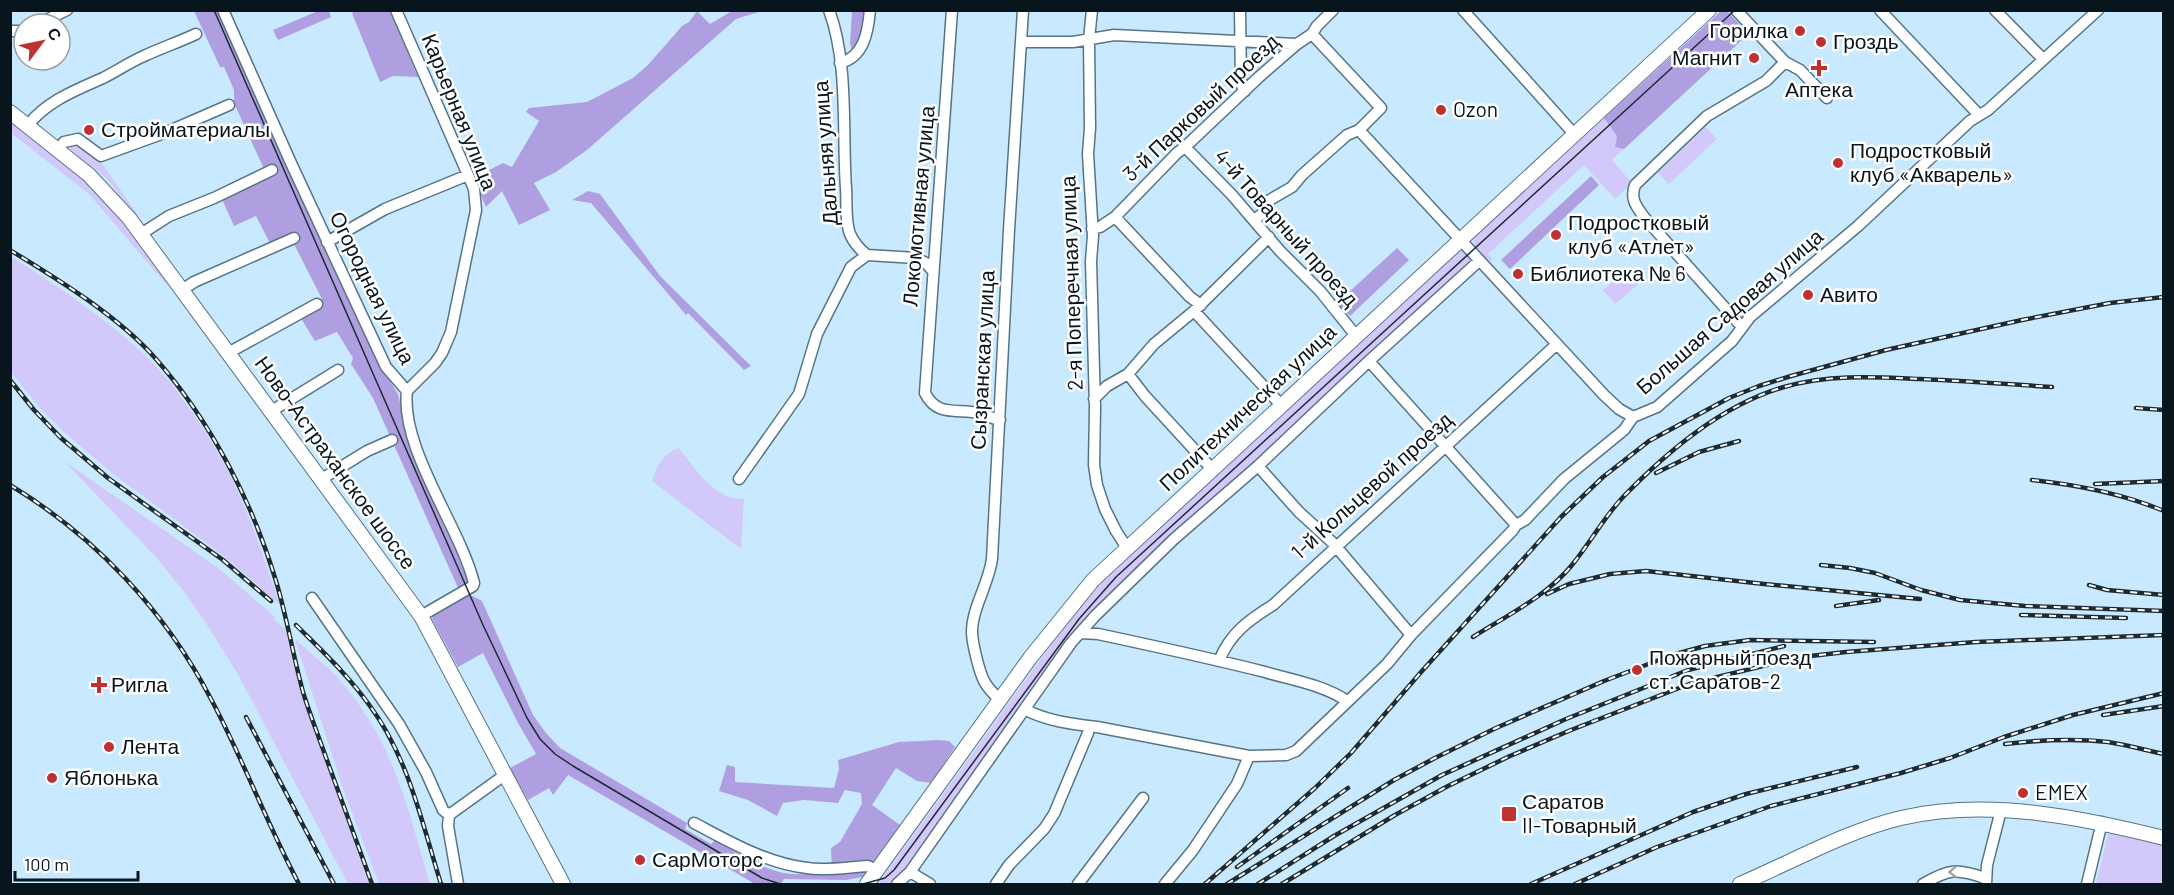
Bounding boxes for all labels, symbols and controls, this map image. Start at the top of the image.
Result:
north arrow [12,12,72,72]
place label: Горилка [1709,17,1788,42]
text: С [44,24,66,44]
marker: Горилка [1793,24,1807,38]
street label: 3-й Парковый проезд [1117,28,1283,186]
place label: Гроздь [1833,28,1899,53]
street label: Карьерная улица [418,30,503,194]
marker: Гроздь [1814,35,1828,49]
place label: Магнит [1672,44,1742,69]
marker: Магнит [1747,51,1761,65]
marker: Аптека [1812,61,1826,75]
place label: Аптека [1785,76,1853,101]
street label: Дальняя улица [807,79,842,226]
place label: Ozon [1453,96,1498,121]
marker: Ozon [1434,103,1448,117]
street label: Локомотивная улица [896,104,939,307]
place label: Стройматериалы [101,116,270,141]
marker: Стройматериалы [82,123,96,137]
place label: Подростковый клуб «Акварель» [1850,137,2013,186]
street label: 4-й Товарный проезд [1210,143,1364,311]
marker: Подростковый клуб «Акварель» [1831,156,1845,170]
street label: 2-я Поперечная улица [1054,175,1087,391]
street label: Огородная улица [326,207,421,368]
place label: Подростковый клуб «Атлет» [1568,209,1709,258]
street label: Большая Садовая улица [1631,223,1828,399]
marker: Подростковый клуб «Атлет» [1549,228,1563,242]
place label: Библиотека № 6 [1530,260,1686,285]
marker: Библиотека № 6 [1511,267,1525,281]
street label: Сызранская улица [964,269,999,450]
place label: Авито [1820,281,1878,306]
marker: Авито [1801,288,1815,302]
street label: Политехническая улица [1153,318,1341,495]
street label: Ново-Астраханское шоссе [250,351,422,574]
street label: 1-й Кольцевой проезд [1286,406,1456,564]
place label: Пожарный поезд ст. Саратов-2 [1649,644,1811,693]
marker: Пожарный поезд ст. Саратов-2 [1630,663,1644,677]
place label: Ригла [111,671,168,696]
marker: Ригла [92,678,106,692]
place label: Лента [121,733,179,758]
marker: Лента [102,740,116,754]
place label: Яблонька [64,764,159,789]
marker: Яблонька [45,771,59,785]
place label: EMEX [2035,779,2088,804]
marker: EMEX [2016,786,2030,800]
place label: Саратов II-Товарный [1522,788,1637,837]
marker: Саратов II-Товарный [1500,805,1518,823]
scale bar [15,844,138,882]
place label: СарМоторс [652,846,763,871]
text: 100 m [24,853,69,875]
marker: СарМоторс [633,853,647,867]
one-way arrow [1948,866,1957,879]

